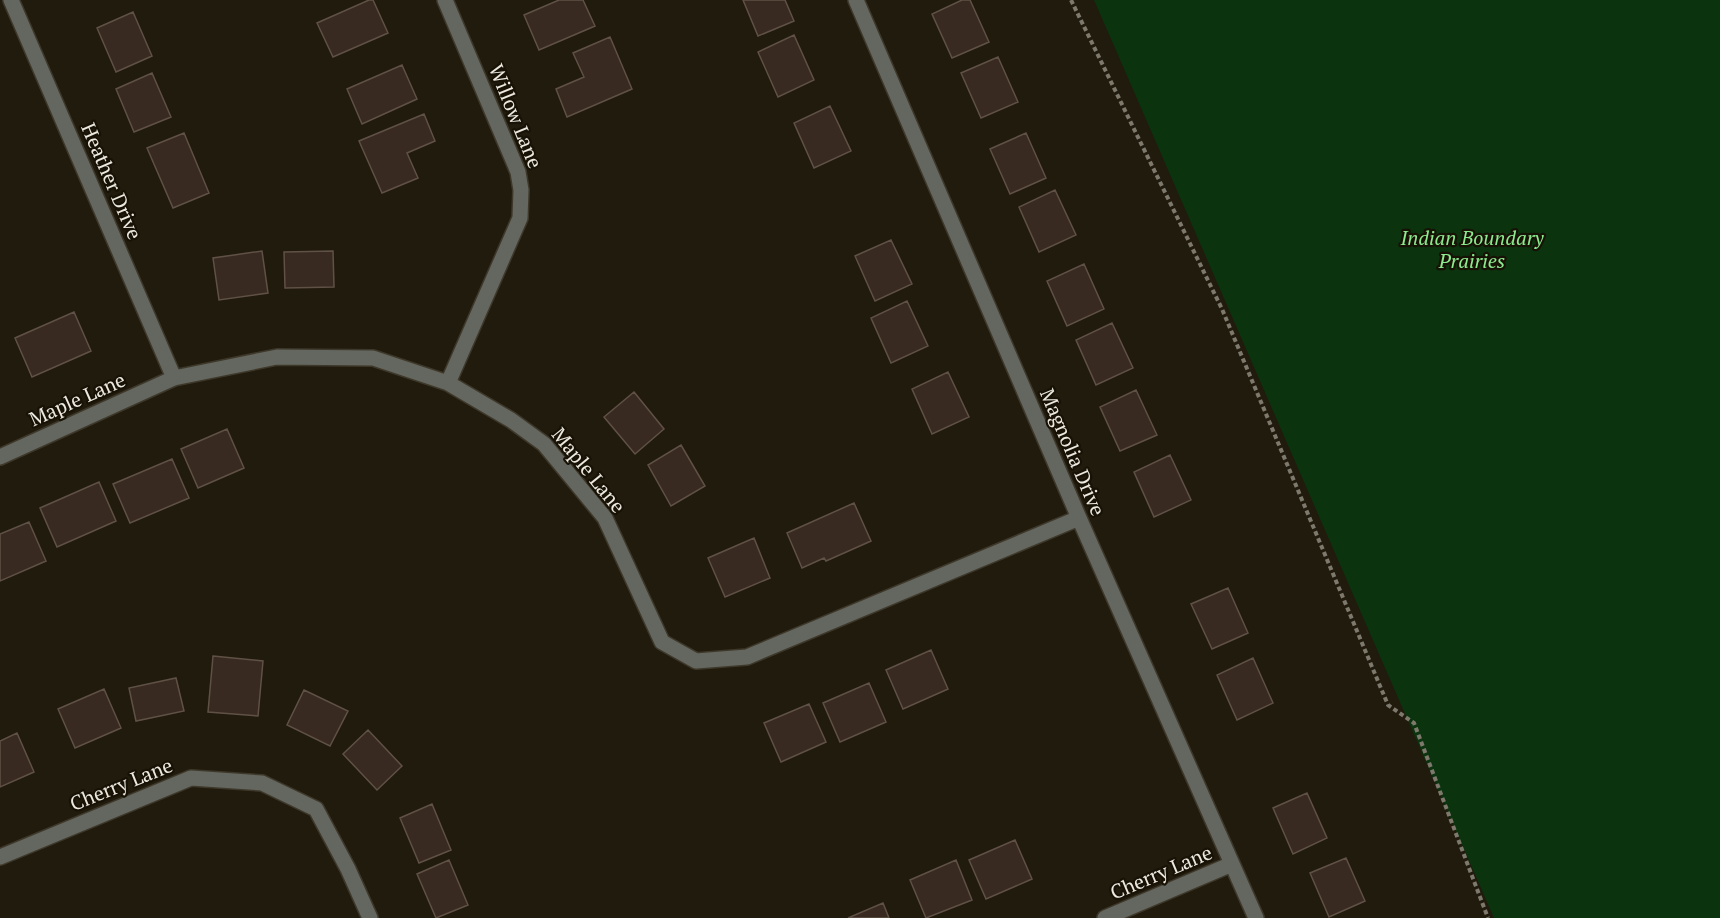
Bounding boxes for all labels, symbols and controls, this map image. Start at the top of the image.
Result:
street label: Willow Lane [483,60,549,172]
street label: Heather Drive [75,119,149,243]
park label: Indian Boundary Prairies [1399,224,1544,274]
street label: Maple Lane [25,366,129,432]
street label: Magnolia Drive [1034,384,1112,520]
street label: Maple Lane [546,422,632,518]
street label: Cherry Lane [66,751,176,817]
street label: Cherry Lane [1106,838,1216,906]

